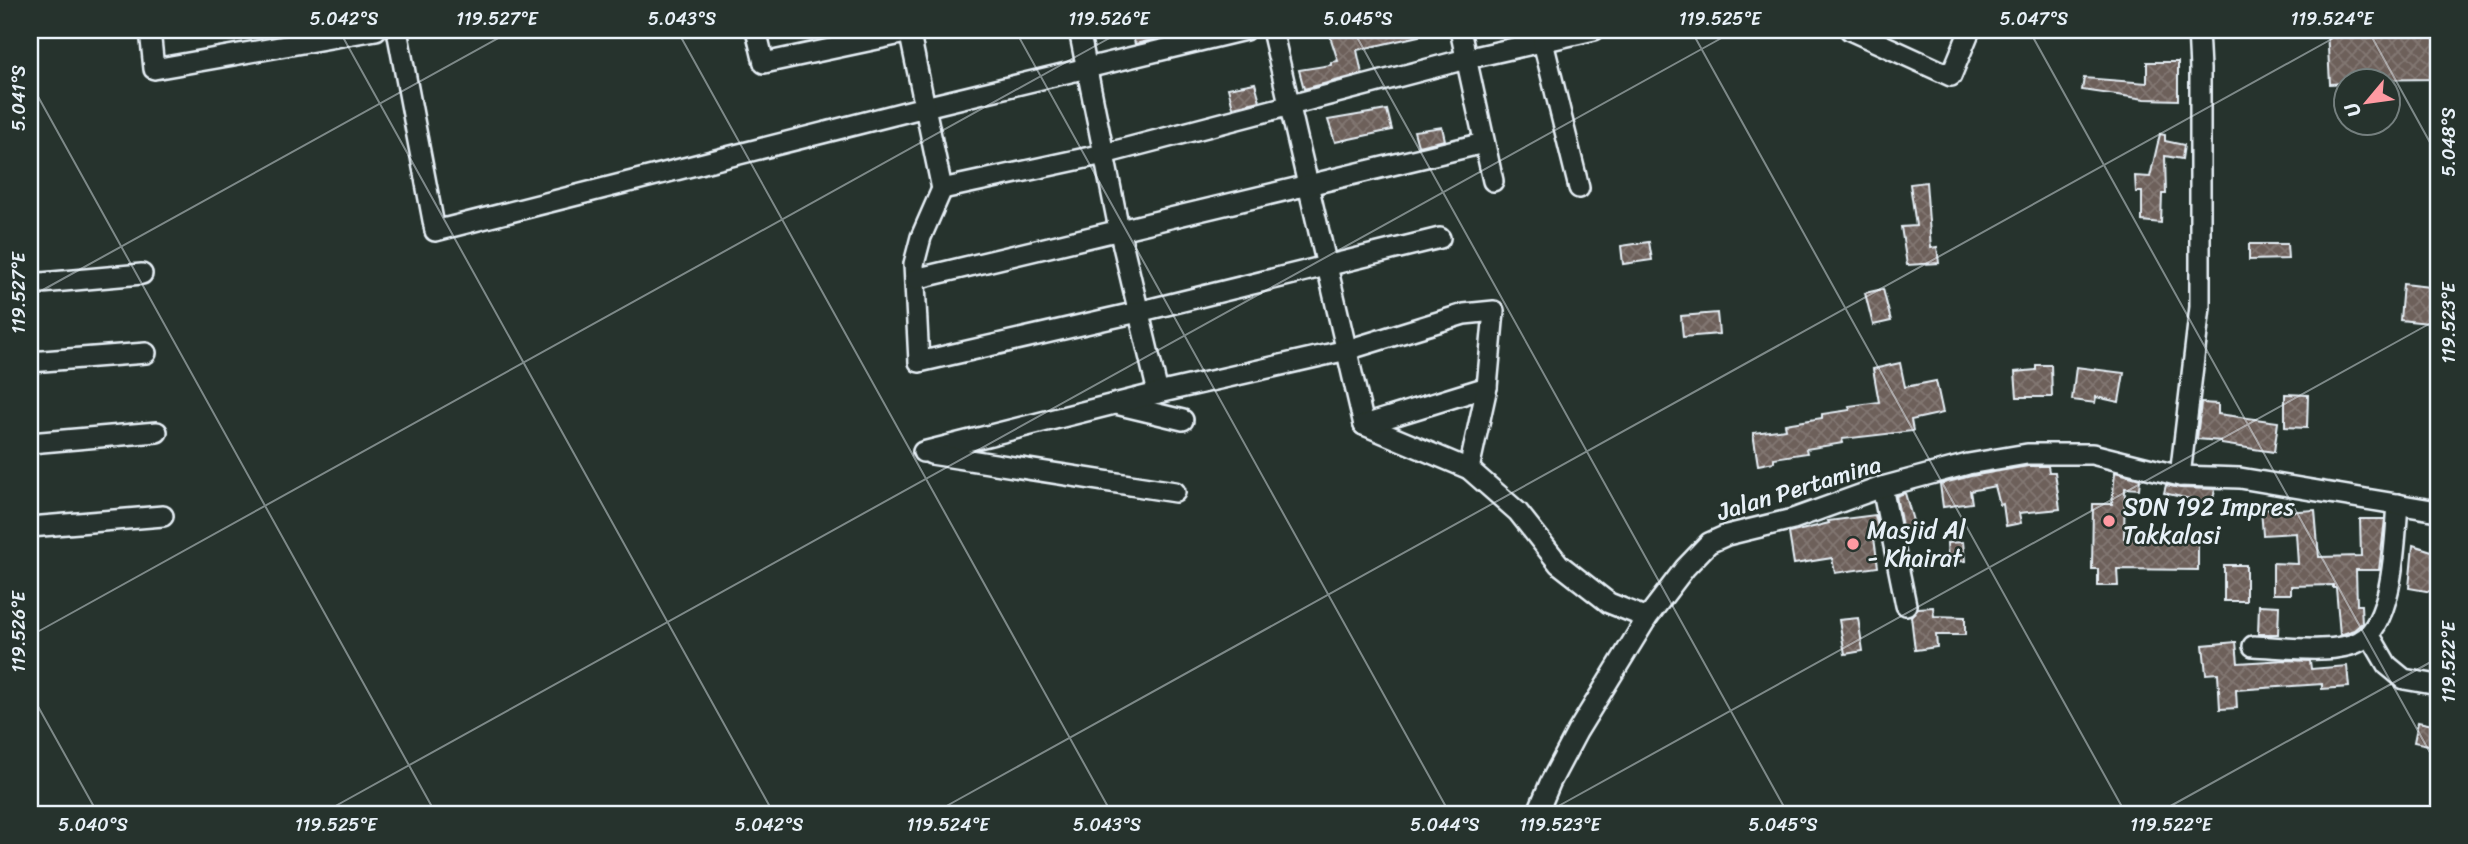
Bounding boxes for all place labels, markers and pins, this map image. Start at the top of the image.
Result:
place label: SDN 192 Impres Takkalasi [2123,486,2295,556]
place label: Masjid Al - Khairat [1867,509,1967,579]
marker: SDN 192 Impres Takkalasi [2101,513,2117,529]
marker: Masjid Al - Khairat [1845,536,1861,552]

